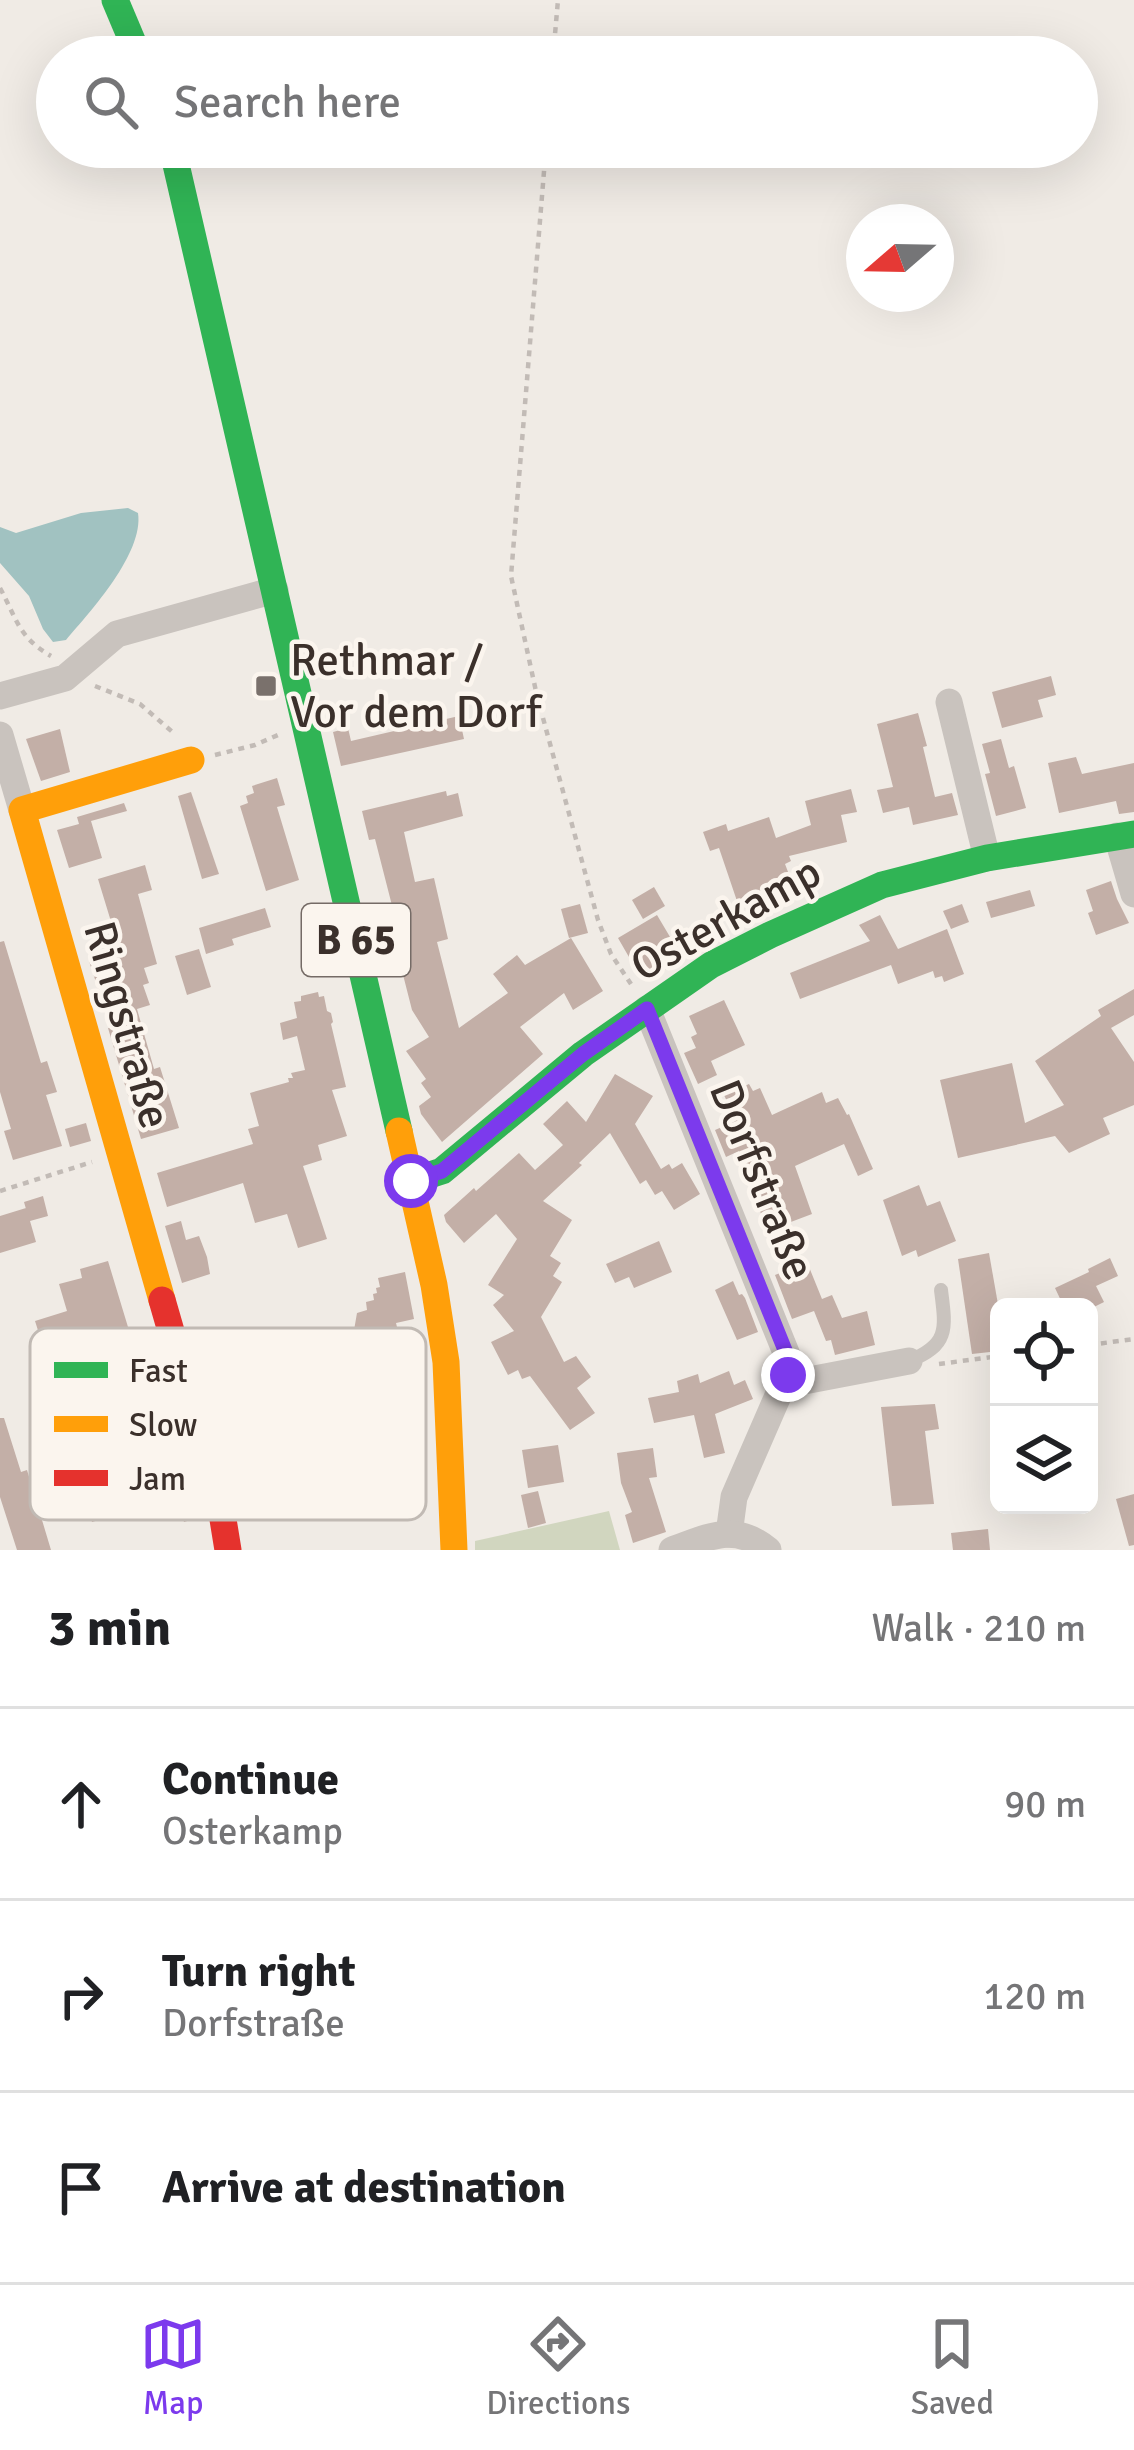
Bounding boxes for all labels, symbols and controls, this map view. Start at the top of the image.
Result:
search box [36,36,1098,168]
icon: search [78,69,144,135]
text: Search here [174,75,401,130]
north arrow [846,204,954,312]
place label: Rethmar / Vor dem Dorf [290,633,543,740]
marker: Rethmar / Vor dem Dorf [253,673,279,699]
street label: Osterkamp [621,844,831,994]
road number: B 65 [302,904,410,976]
street label: Ringstraße [71,915,183,1135]
street label: Dorfstraße [697,1072,827,1288]
route start [384,1154,438,1208]
map controls [990,1298,1098,1514]
button: locate [990,1298,1098,1406]
legend [30,1328,426,1520]
route end [761,1348,815,1402]
text: Fast [129,1351,188,1392]
text: Slow [129,1405,198,1446]
button: layers [990,1406,1098,1514]
text: Jam [129,1459,186,1500]
text: 3 min [48,1597,171,1660]
text: Walk · 210 m [872,1604,1086,1652]
text: Continue [162,1752,339,1807]
icon: ahead [48,1771,114,1837]
text: 90 m [1004,1780,1086,1828]
text: Osterkamp [162,1807,343,1855]
text: Turn right [162,1944,356,1999]
icon: right [48,1963,114,2029]
text: 120 m [983,1972,1086,2020]
text: Dorfstraße [162,1999,345,2047]
icon: arrive [48,2155,114,2221]
text: Arrive at destination [162,2160,566,2215]
tab: Map [140,2311,206,2424]
tab: Directions [486,2311,631,2424]
tab: Saved [911,2311,994,2424]

